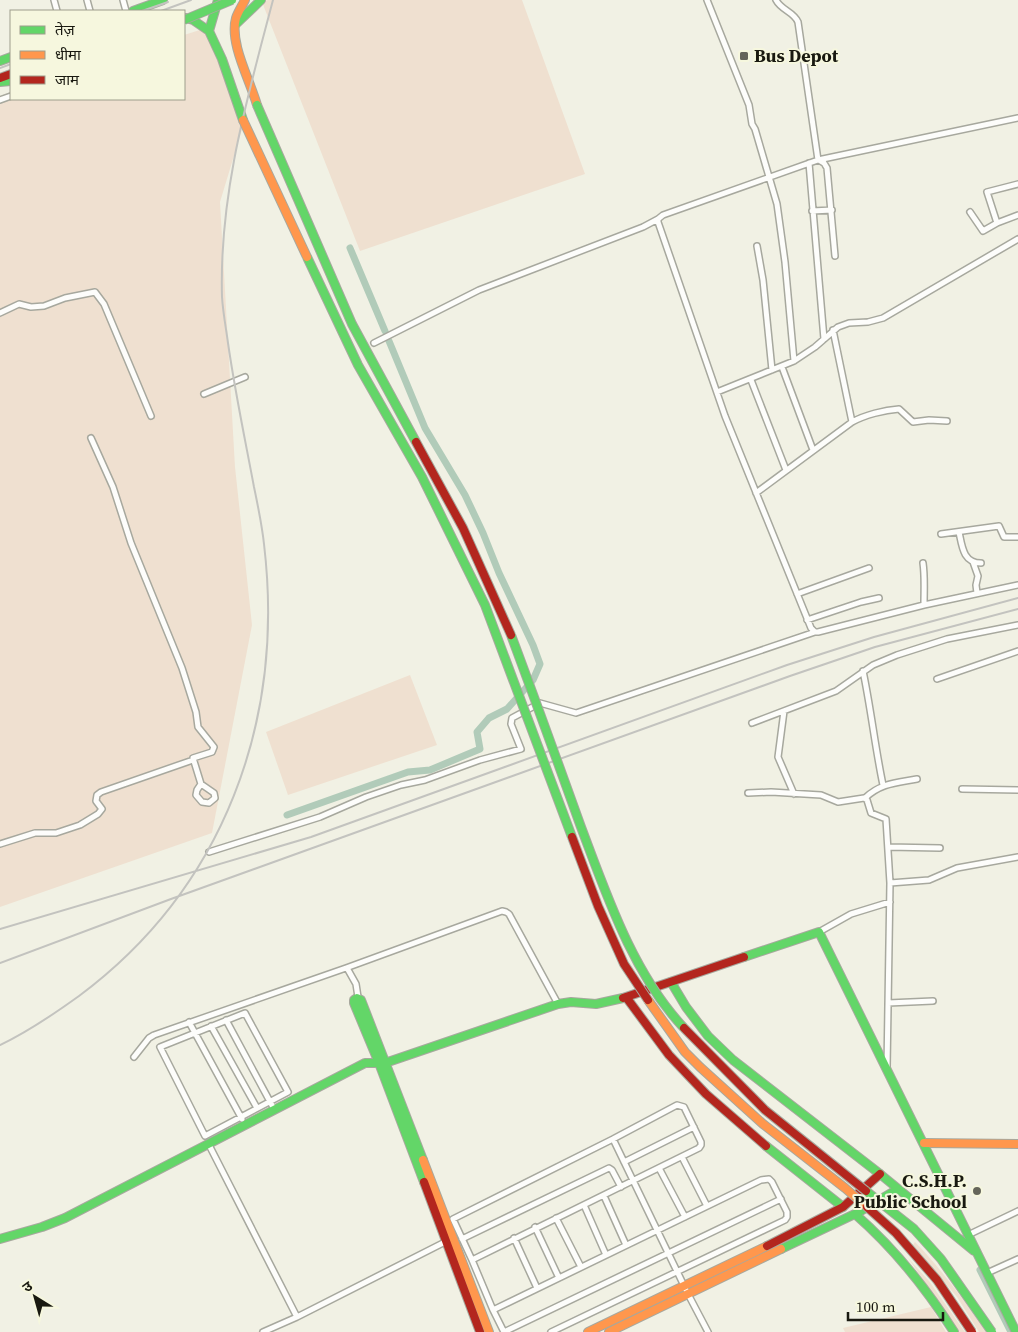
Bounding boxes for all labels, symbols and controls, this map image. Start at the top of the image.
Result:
legend [10,10,185,100]
text: तेज़ [55,19,76,40]
place label: Bus Depot [754,43,839,68]
text: धीमा [55,44,82,65]
marker: Bus Depot [738,50,750,62]
text: जाम [55,69,80,90]
place label: C.S.H.P. Public School [854,1168,967,1214]
marker: C.S.H.P. Public School [971,1185,983,1197]
north arrow [10,1272,60,1322]
text: उ [18,1276,37,1297]
scale bar [848,1290,943,1322]
text: 100 m [856,1296,896,1317]

